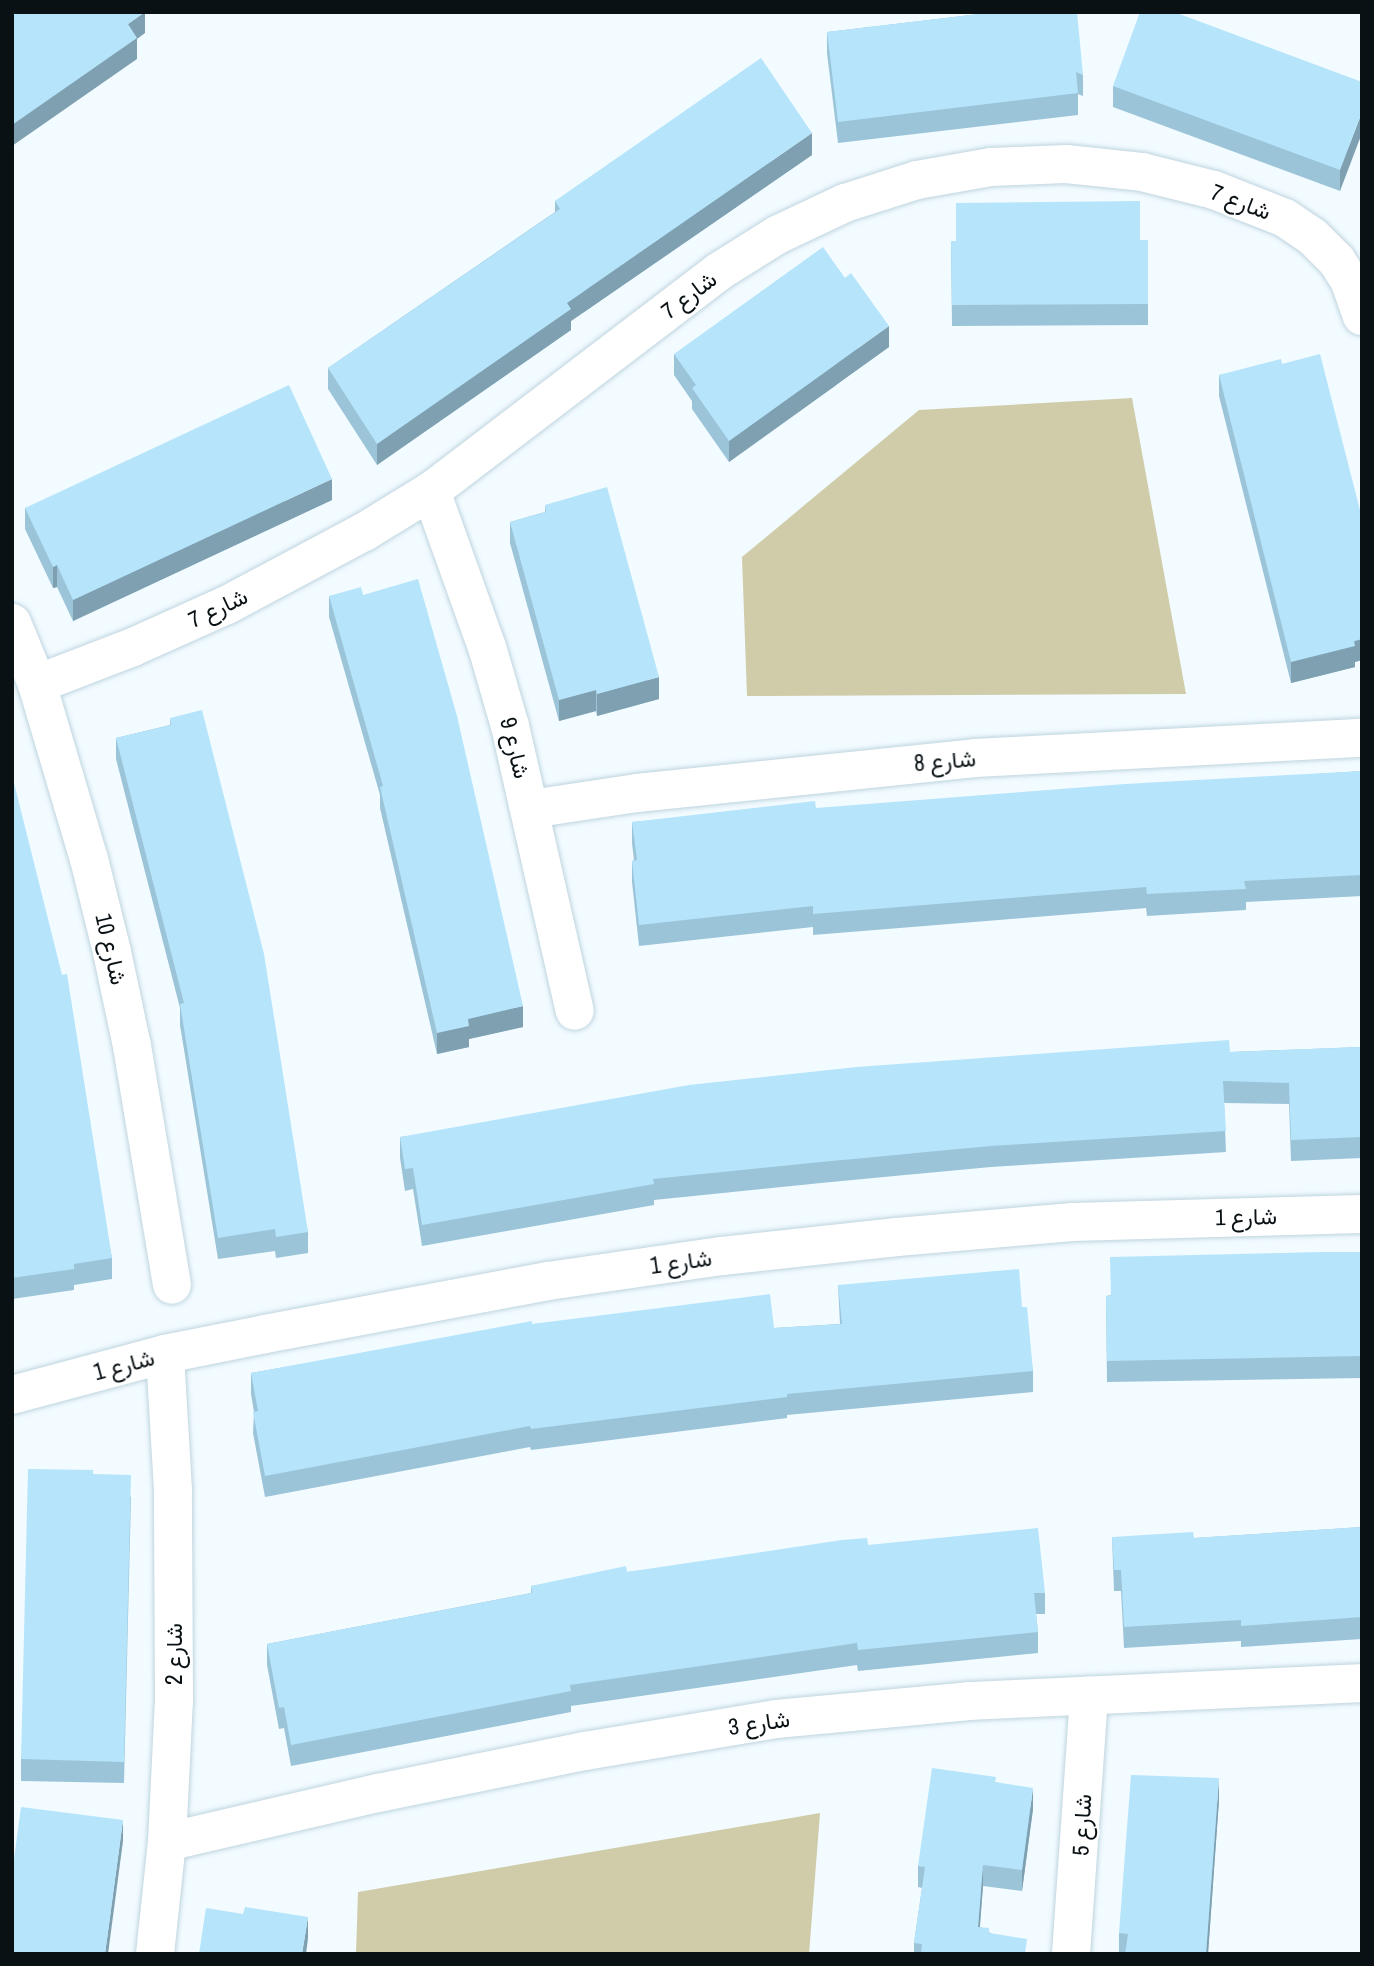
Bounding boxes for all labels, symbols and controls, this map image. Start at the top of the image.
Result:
street label: شارع 7 [1207,178,1275,226]
street label: شارع 7 [656,265,722,325]
street label: شارع 7 [184,582,252,634]
street label: شارع 9 [494,715,536,781]
street label: شارع 8 [913,745,977,777]
street label: شارع 10 [89,911,133,987]
street label: شارع 1 [1215,1203,1277,1231]
street label: شارع 1 [648,1244,714,1280]
street label: شارع 1 [90,1344,158,1386]
street label: شارع 2 [160,1623,188,1685]
street label: شارع 3 [726,1705,792,1741]
street label: شارع 5 [1067,1793,1097,1857]

